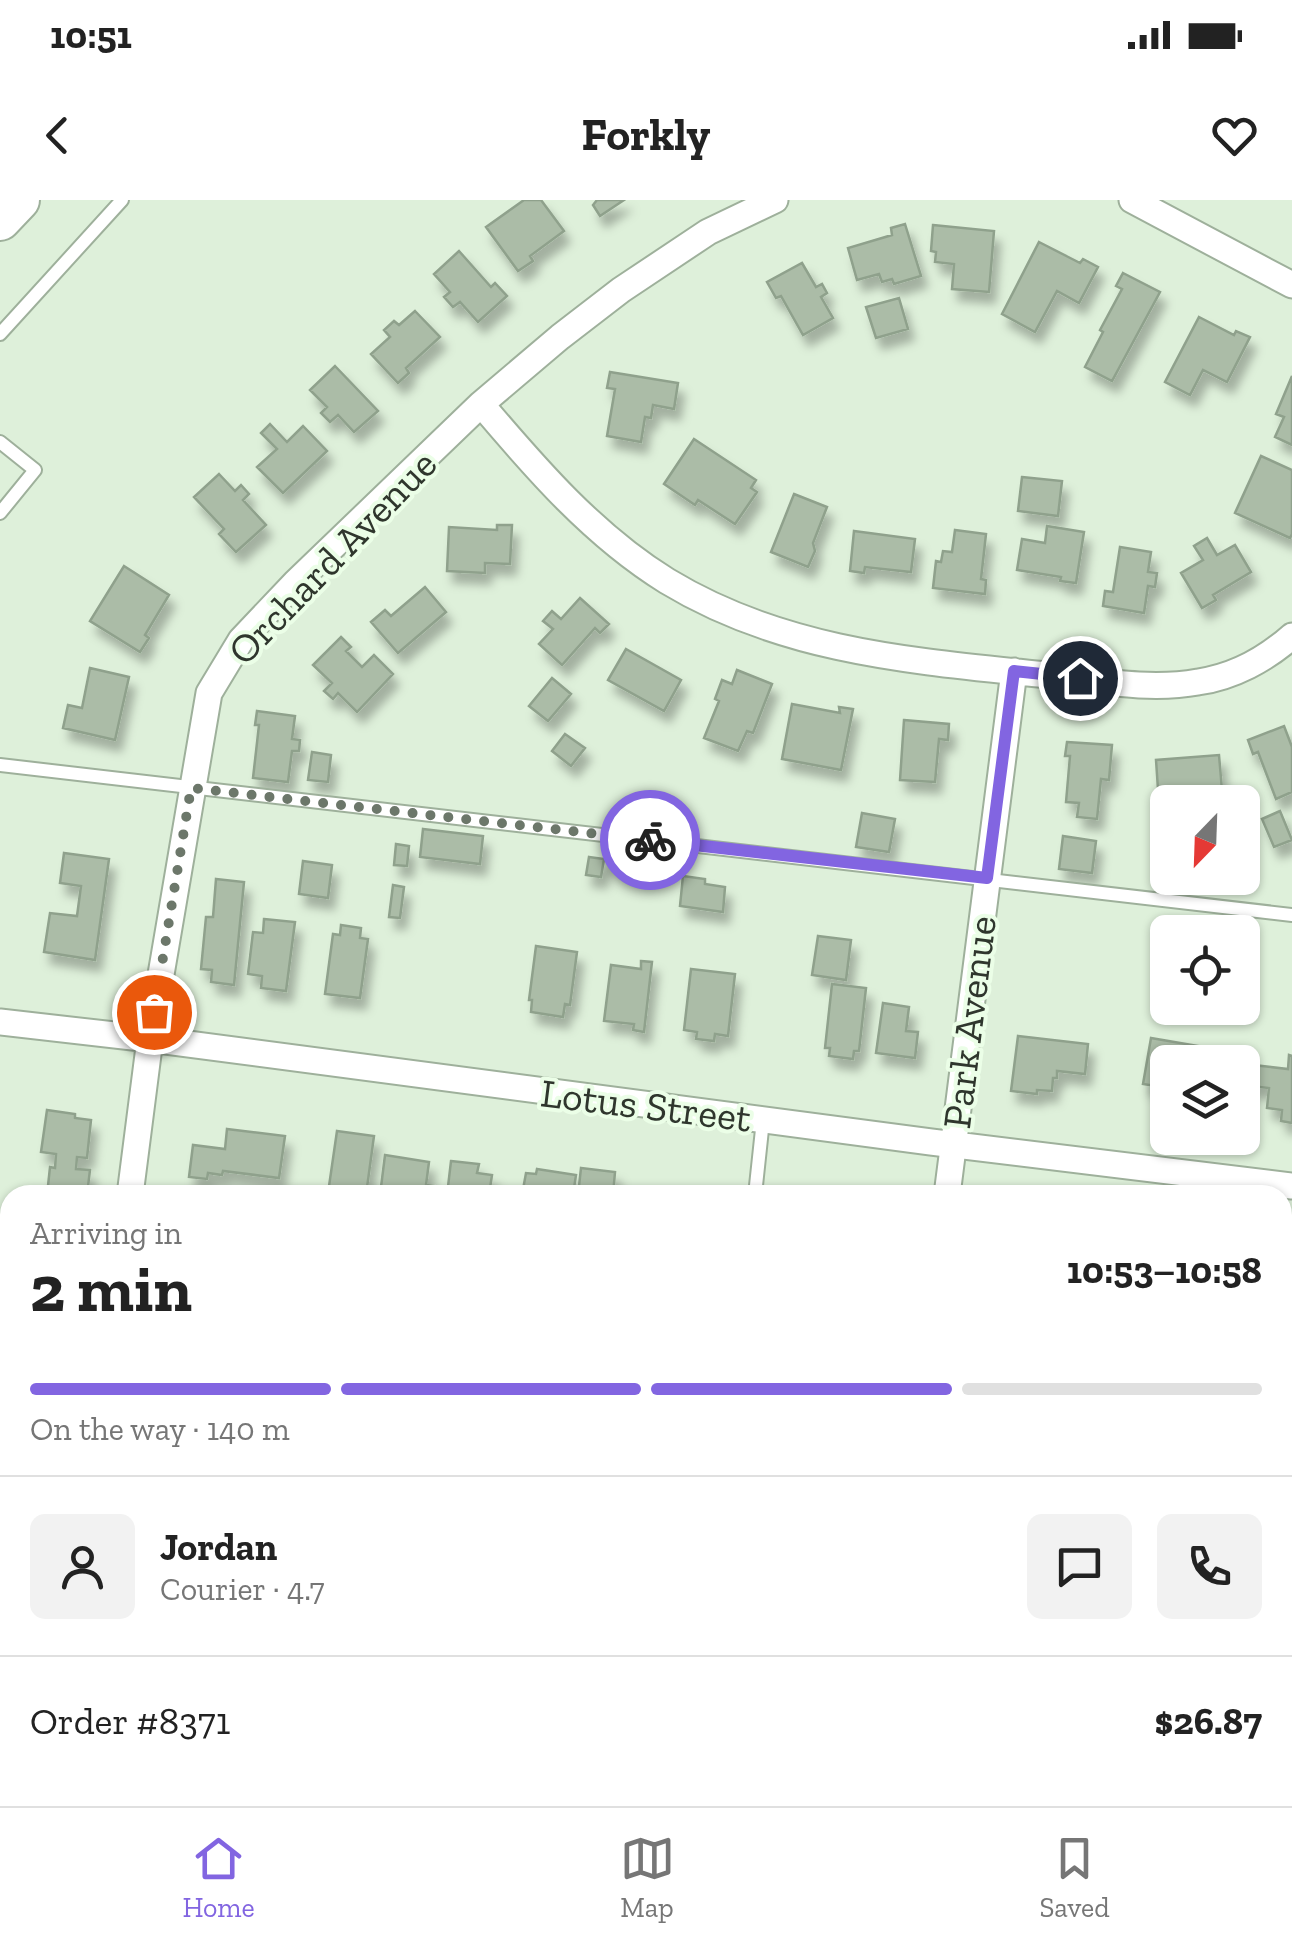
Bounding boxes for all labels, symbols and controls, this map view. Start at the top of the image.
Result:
text: 10:51 [50,12,132,58]
icon: back [30,108,85,163]
text: Forkly [582,108,710,162]
icon: heart [1207,108,1262,163]
street label: Orchard Avenue [218,440,446,674]
pin [1038,636,1123,721]
icon: home [1053,651,1108,706]
north arrow [1150,785,1260,895]
map controls [1150,785,1260,1155]
courier [600,790,700,890]
icon: bike [623,813,678,868]
street label: Park Avenue [932,913,1006,1131]
button: locate [1150,915,1260,1025]
pin [112,970,197,1055]
icon: bag [127,985,182,1040]
button: layers [1150,1045,1260,1155]
street label: Lotus Street [538,1068,754,1142]
text: Arriving in [30,1214,182,1252]
text: 10:53–10:58 [1067,1247,1262,1293]
text: 2 min [30,1250,192,1328]
text: On the way · 140 m [30,1410,290,1448]
button: person [30,1514,135,1619]
button: chat [1027,1514,1132,1619]
button: phone [1157,1514,1262,1619]
text: Jordan [160,1524,277,1570]
text: Courier · 4.7 [160,1570,324,1608]
text: Order #8371 [30,1698,230,1744]
text: $26.87 [1155,1698,1262,1744]
tab: Home [182,1831,255,1924]
tab: Map [620,1831,675,1924]
tab: Saved [1039,1831,1110,1924]

